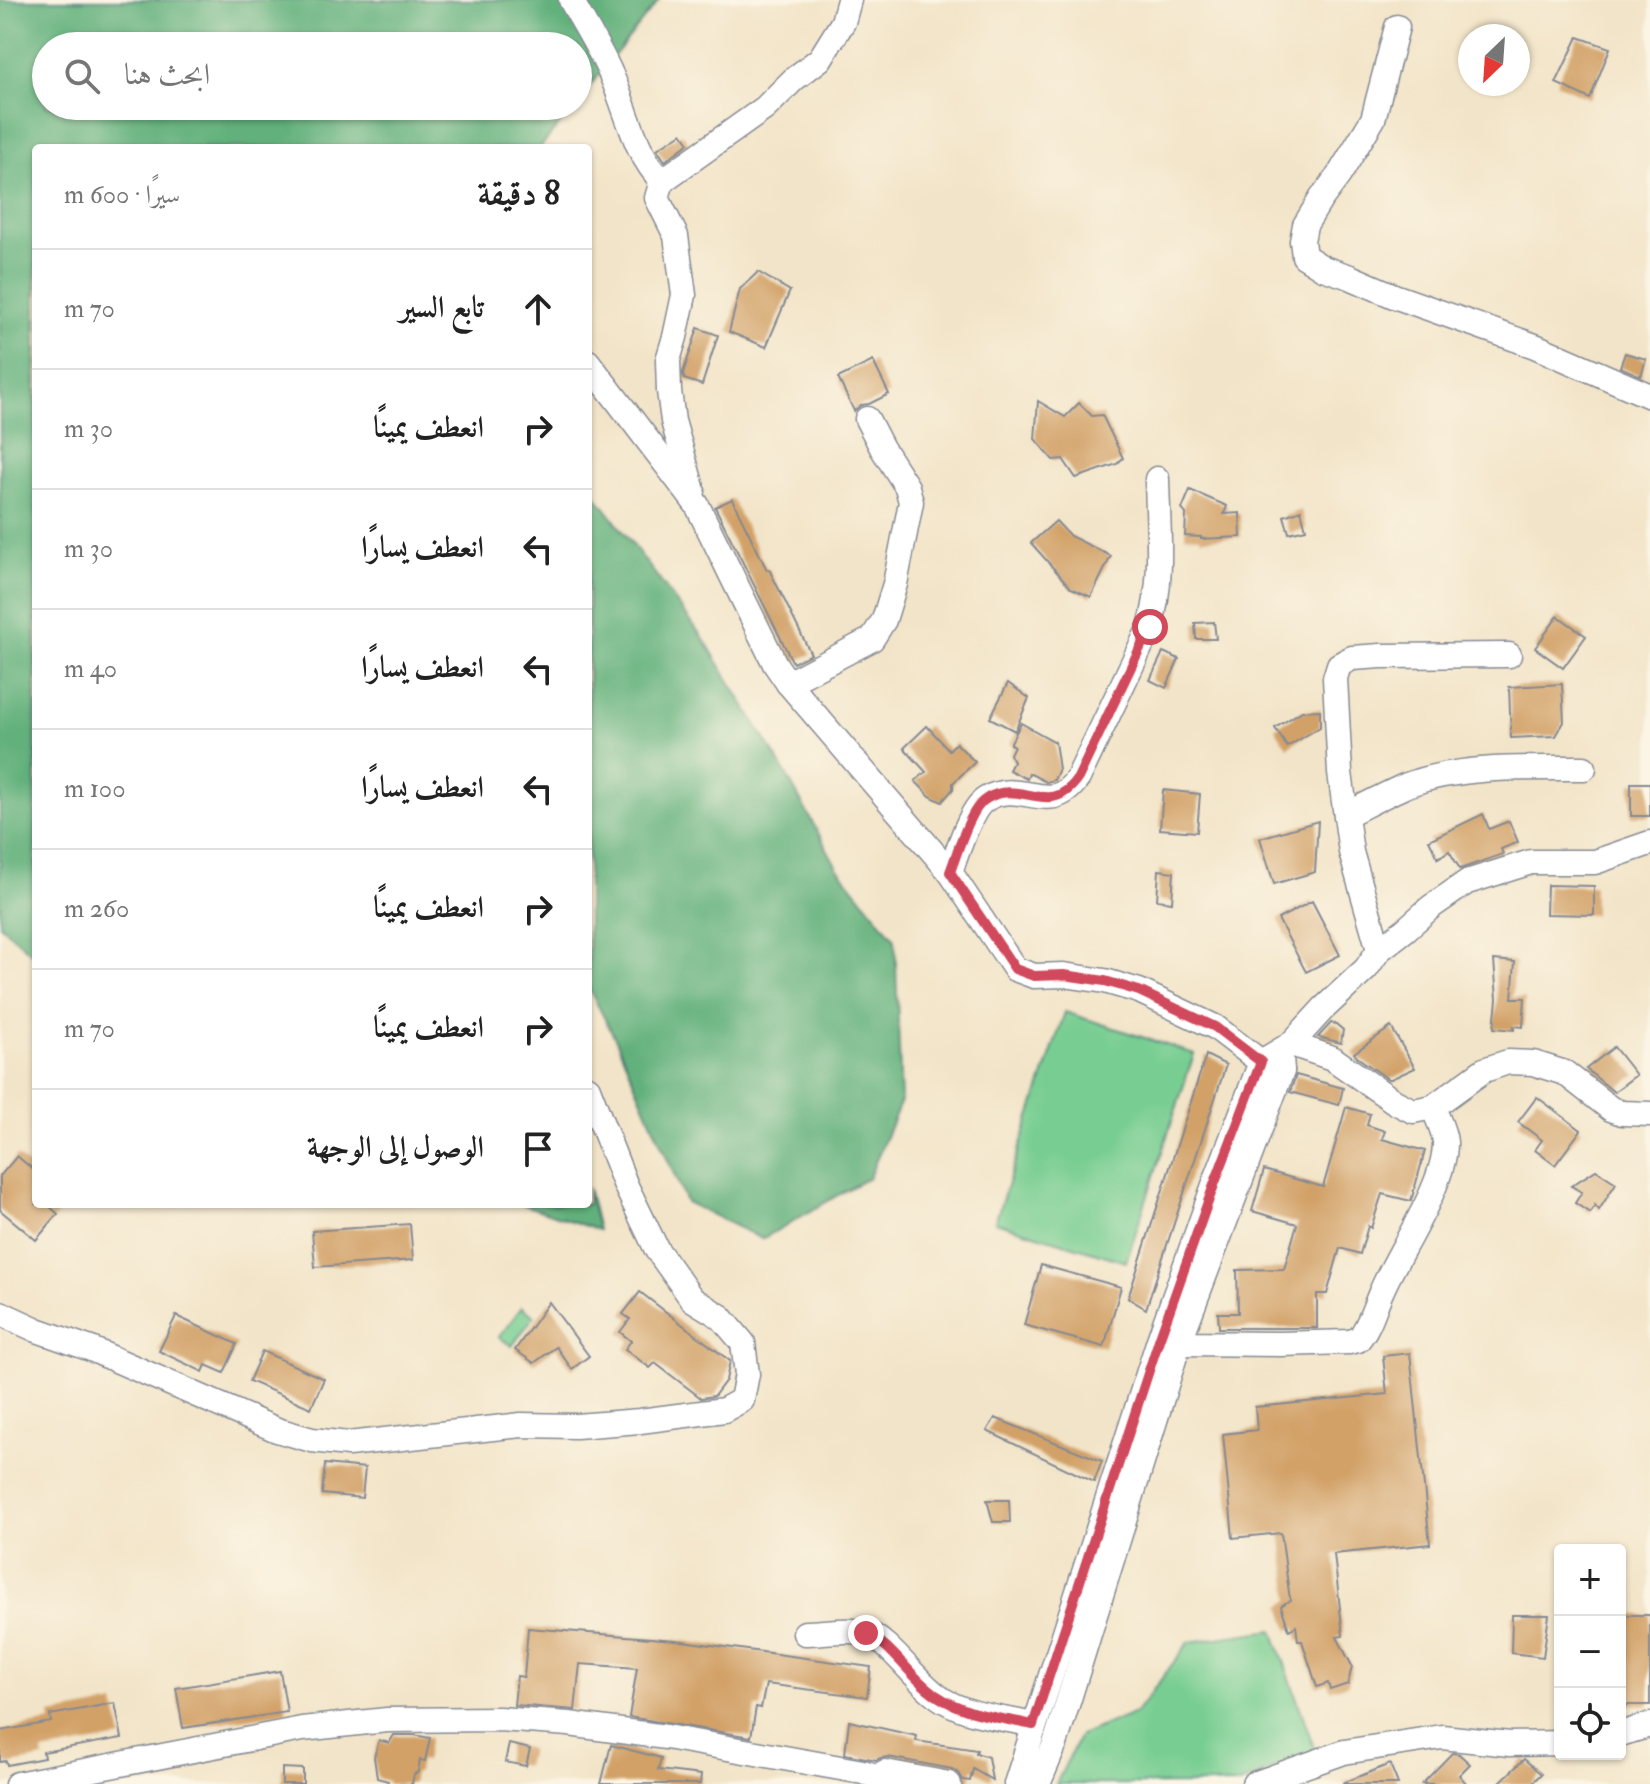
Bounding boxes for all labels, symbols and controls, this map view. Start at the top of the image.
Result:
north arrow [1458,24,1530,96]
search box [32,32,592,120]
icon: search [60,54,104,98]
text: ابحث هنا [124,56,210,93]
text: 8 دقيقة [478,172,560,215]
text: سيرًا · 600 m [64,179,180,211]
icon: ahead [516,287,560,331]
text: تابع السير [399,289,484,326]
text: 70 m [64,293,115,325]
icon: right [516,407,560,451]
text: انعطف يمينًا [373,409,484,446]
text: 30 m [64,413,113,445]
icon: left [516,527,560,571]
text: انعطف يسارًا [361,529,484,566]
text: 30 m [64,533,113,565]
route start [1132,609,1168,645]
icon: left [516,647,560,691]
text: انعطف يسارًا [361,649,484,686]
text: 40 m [64,653,117,685]
icon: left [516,767,560,811]
text: انعطف يسارًا [361,769,484,806]
text: 100 m [64,773,125,805]
icon: right [516,887,560,931]
text: انعطف يمينًا [373,889,484,926]
text: 260 m [64,893,129,925]
icon: right [516,1007,560,1051]
text: انعطف يمينًا [373,1009,484,1046]
text: 70 m [64,1013,115,1045]
icon: arrive [516,1127,560,1171]
text: الوصول إلى الوجهة [307,1129,484,1166]
map controls [1554,1544,1626,1760]
button: + [1554,1544,1626,1616]
route end [848,1615,884,1651]
button: − [1554,1616,1626,1688]
button: locate [1554,1688,1626,1760]

